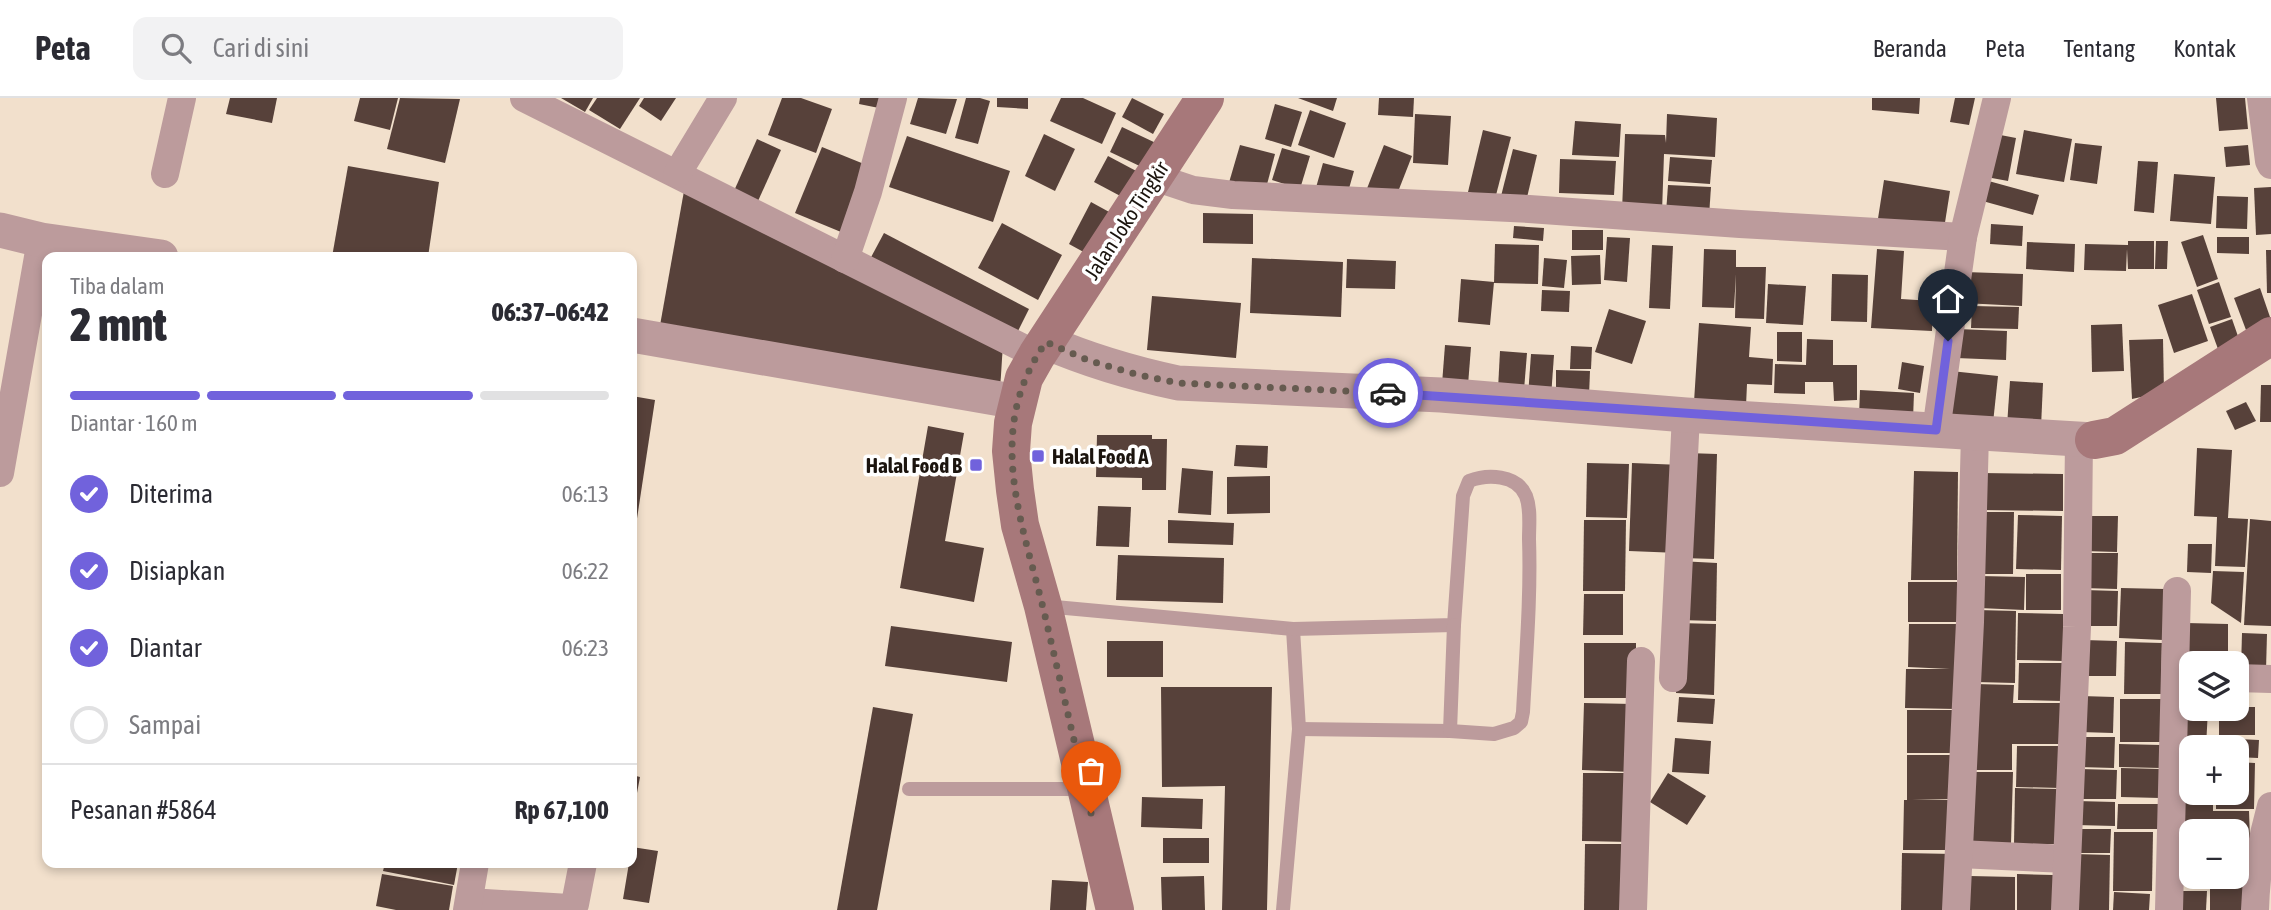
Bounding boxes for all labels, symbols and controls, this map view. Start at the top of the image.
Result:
search box [133,17,623,80]
text: Peta [35,29,91,67]
icon: search [157,29,195,67]
text: Cari di sini [213,33,309,63]
text: Beranda [1873,35,1947,62]
text: Peta [1985,35,2025,62]
text: Tentang [2063,35,2135,62]
text: Kontak [2173,35,2236,62]
street label: Jalan Joko Tingkir [1079,156,1173,283]
pin [1918,269,1978,341]
text: Tiba dalam [70,273,165,299]
icon: home [1929,280,1967,318]
text: 06:37–06:42 [492,297,609,327]
text: 2 mnt [70,298,167,351]
courier [1353,358,1423,428]
icon: car [1369,374,1407,412]
text: Diantar · 160 m [70,410,198,436]
place label: Halal Food A [1052,444,1149,468]
marker: Halal Food A [1030,448,1046,464]
place label: Halal Food B [866,453,962,477]
marker: Halal Food B [968,457,984,473]
icon: check [70,475,108,513]
text: Diterima [129,479,213,509]
text: 06:13 [562,481,609,507]
icon: check [70,552,108,590]
text: Disiapkan [129,556,225,586]
text: 06:22 [562,558,609,584]
icon: check [70,629,108,667]
text: Diantar [129,633,202,663]
text: 06:23 [562,635,609,661]
map controls [2179,651,2249,889]
button: layers [2179,651,2249,721]
text: Sampai [129,710,201,740]
button: + [2179,735,2249,805]
pin [1061,741,1121,813]
icon: bag [1072,752,1110,790]
text: Pesanan #5864 [70,795,217,825]
text: Rp 67,100 [514,795,609,825]
button: − [2179,819,2249,889]

